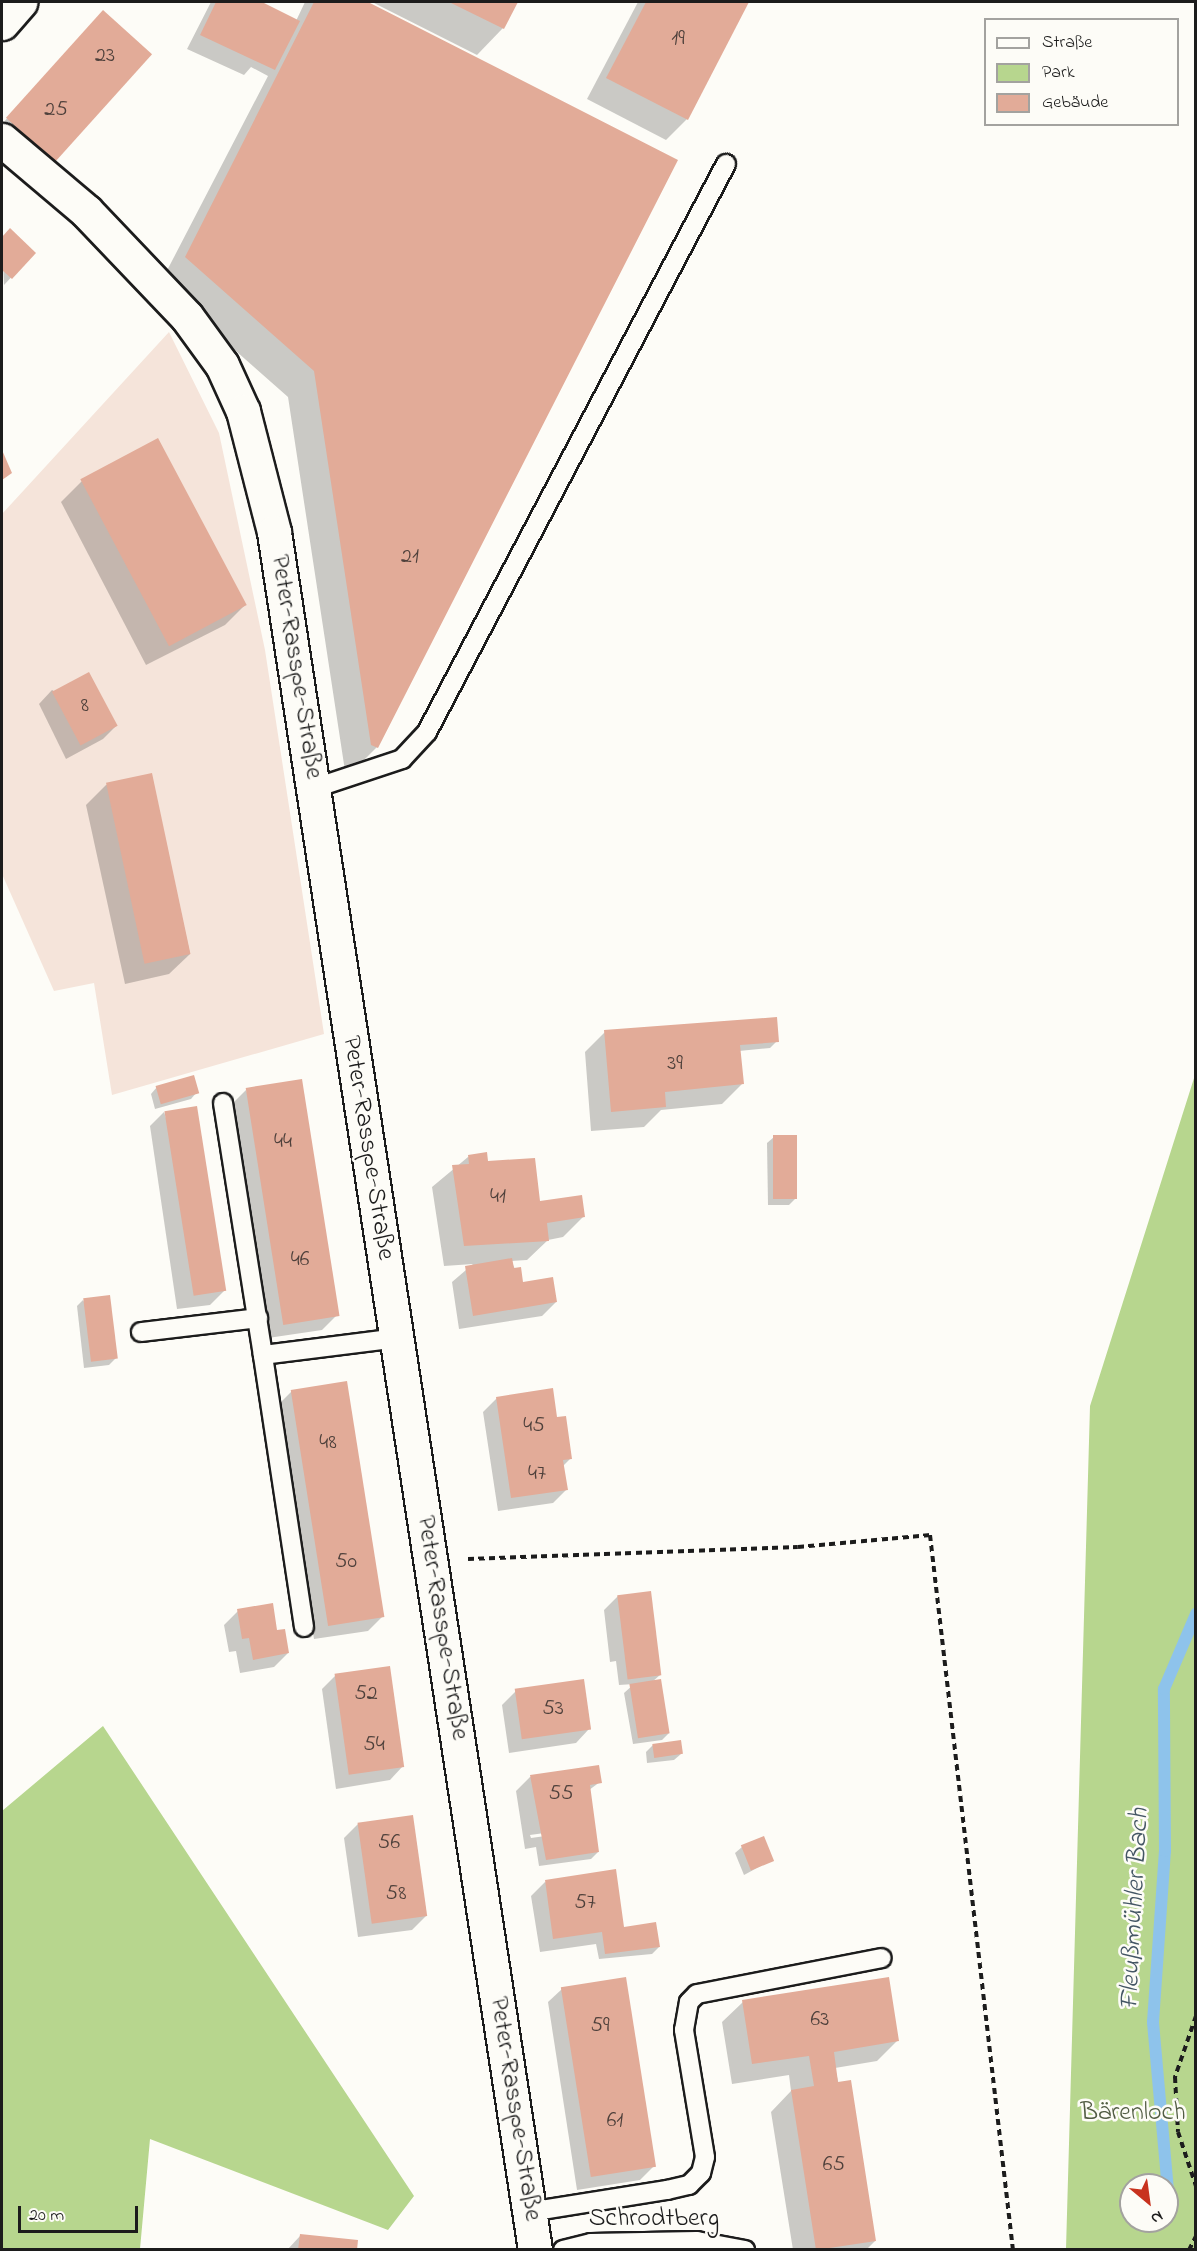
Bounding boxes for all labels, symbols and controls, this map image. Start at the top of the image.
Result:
legend [984,18,1179,126]
house number: 19 [671,27,685,53]
text: Straße [1042,30,1092,56]
house number: 23 [95,44,115,70]
text: Park [1042,60,1075,86]
text: Gebäude [1042,90,1108,116]
house number: 25 [44,98,68,124]
house number: 21 [401,545,419,571]
street label: Peter-Rasspe-Straße [262,553,328,781]
house number: 8 [81,694,89,720]
street label: Peter-Rasspe-Straße [334,1034,400,1262]
house number: 39 [667,1052,683,1078]
house number: 44 [274,1130,292,1156]
house number: 41 [490,1185,506,1211]
house number: 46 [291,1248,309,1274]
house number: 45 [523,1414,545,1440]
house number: 48 [319,1431,337,1457]
house number: 47 [528,1462,546,1488]
street label: Peter-Rasspe-Straße [408,1514,474,1742]
house number: 50 [335,1550,357,1576]
house number: 52 [354,1682,378,1708]
house number: 53 [542,1697,564,1723]
house number: 54 [363,1733,385,1759]
house number: 55 [548,1782,574,1808]
water label: Fleußmühler Bach [1114,1807,1156,2011]
house number: 56 [378,1831,400,1857]
house number: 58 [386,1882,406,1908]
house number: 57 [574,1891,596,1917]
street label: Peter-Rasspe-Straße [481,1995,547,2223]
house number: 63 [811,2008,829,2034]
house number: 59 [590,2014,610,2040]
park label: Bärenloch [1081,2098,1185,2130]
house number: 61 [607,2109,623,2135]
house number: 65 [823,2153,845,2179]
north arrow [1119,2173,1179,2233]
scale bar [21,2194,141,2232]
text: 20 m [29,2203,64,2229]
street label: Schrodtberg [589,2204,719,2236]
text: N [1146,2204,1167,2230]

